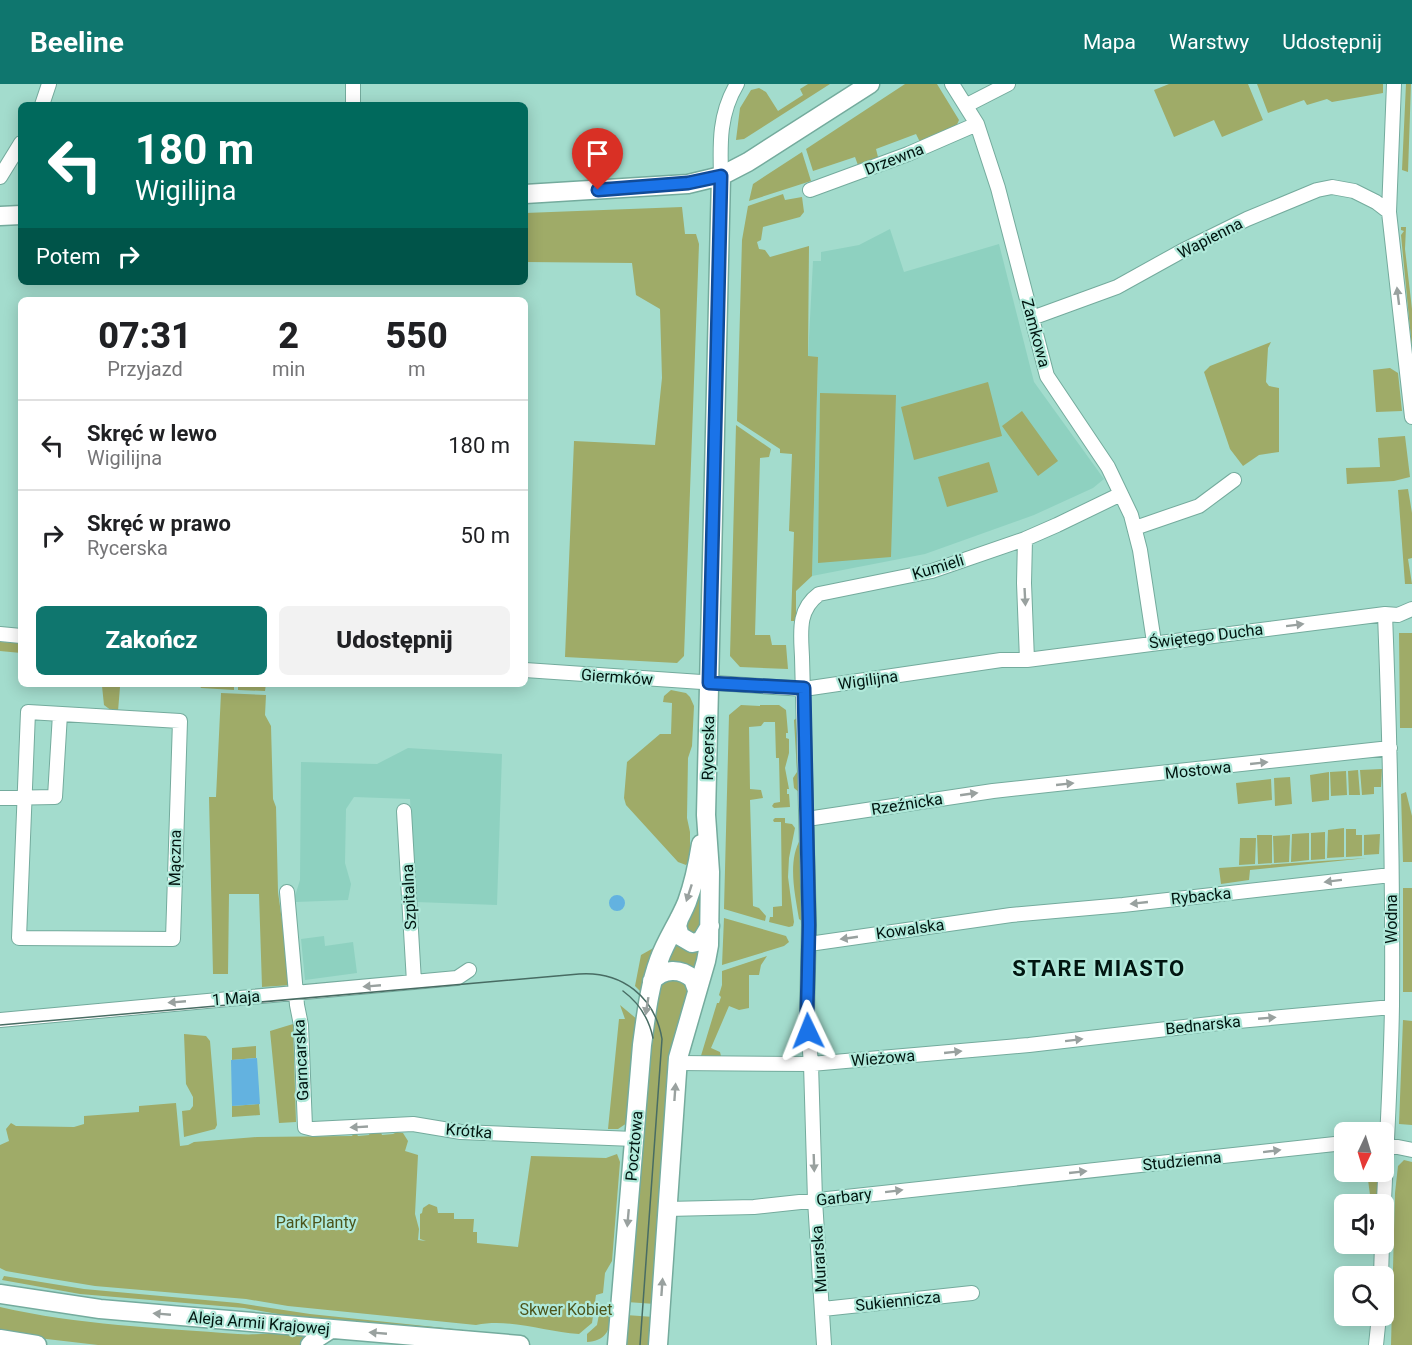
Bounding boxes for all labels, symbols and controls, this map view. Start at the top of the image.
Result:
text: Beeline [30,26,124,59]
text: Mapa [1083,30,1136,54]
text: Warstwy [1169,30,1249,54]
text: Udostępnij [1282,30,1382,54]
text: 180 m [135,125,254,174]
icon: left [36,126,114,204]
pin [572,128,623,190]
icon: arrive [581,137,614,170]
street label: Drzewna [862,139,926,179]
text: Wigilijna [135,175,236,207]
street label: Wapienna [1174,214,1246,262]
icon: right [112,240,145,273]
text: Potem [36,244,100,269]
one-way arrow [1393,287,1403,306]
street label: Zamkowa [1018,297,1054,369]
text: 07:31 [98,315,192,357]
text: 2 [278,315,299,357]
text: 550 [386,315,448,357]
text: Przyjazd [107,357,183,381]
text: min [272,357,305,381]
text: m [408,357,425,381]
text: Skręć w lewo [87,421,217,446]
icon: left [36,429,69,462]
text: 180 m [448,433,510,458]
text: Wigilijna [87,446,162,470]
text: Skręć w prawo [87,511,231,536]
icon: right [36,519,69,552]
text: 50 m [461,523,510,548]
text: Rycerska [87,536,168,560]
street label: Kumieli [910,550,966,584]
one-way arrow [1020,588,1029,607]
button: Zakończ [36,606,267,675]
button: Udostępnij [279,606,510,675]
street label: Świętego Ducha [1148,619,1264,652]
one-way arrow [1286,620,1305,630]
street label: Giermków [580,665,654,689]
street label: Wigilijna [837,666,899,694]
street label: Rycerska [698,715,718,781]
street label: Mostowa [1164,757,1232,783]
one-way arrow [1249,758,1268,768]
one-way arrow [1056,780,1075,789]
street label: Rzeźnicka [870,789,944,819]
one-way arrow [960,790,979,799]
street label: Mączna [165,830,185,886]
street label: Szpitalna [398,864,420,930]
one-way arrow [1324,877,1343,886]
street label: Rybacka [1170,883,1232,909]
one-way arrow [684,884,694,902]
street label: Wodna [1382,894,1401,944]
one-way arrow [1130,898,1149,908]
street label: Kowalska [875,915,945,943]
one-way arrow [840,933,859,943]
district label: STARE MIASTO [1012,956,1186,981]
one-way arrow [362,981,381,991]
street label: 1 Maja [211,986,261,1010]
one-way arrow [643,997,652,1016]
one-way arrow [168,998,187,1007]
position arrow [776,999,840,1063]
street label: Bednarska [1164,1012,1242,1038]
one-way arrow [1258,1013,1277,1023]
street label: Garncarska [289,1019,313,1101]
one-way arrow [1064,1035,1083,1045]
street label: Wieżowa [850,1046,916,1070]
one-way arrow [943,1047,962,1057]
one-way arrow [670,1083,680,1102]
street label: Pocztowa [621,1110,647,1182]
street label: Krótka [445,1120,493,1142]
north arrow [1334,1122,1394,1182]
map controls [1334,1122,1394,1326]
one-way arrow [350,1123,369,1132]
street label: Studzienna [1142,1147,1222,1175]
one-way arrow [1263,1147,1282,1156]
one-way arrow [809,1154,818,1173]
one-way arrow [1069,1167,1088,1177]
street label: Garbary [815,1184,873,1210]
one-way arrow [885,1186,904,1195]
button: sound [1334,1194,1394,1254]
one-way arrow [623,1209,632,1228]
park label: Park Planty [276,1213,357,1232]
street label: Murarska [807,1225,831,1293]
button: search [1334,1266,1394,1326]
one-way arrow [657,1277,667,1296]
street label: Sukiennicza [855,1287,941,1315]
park label: Skwer Kobiet [519,1300,613,1319]
street label: Aleja Armii Krajowej [187,1307,331,1339]
one-way arrow [153,1310,172,1319]
one-way arrow [368,1328,387,1338]

